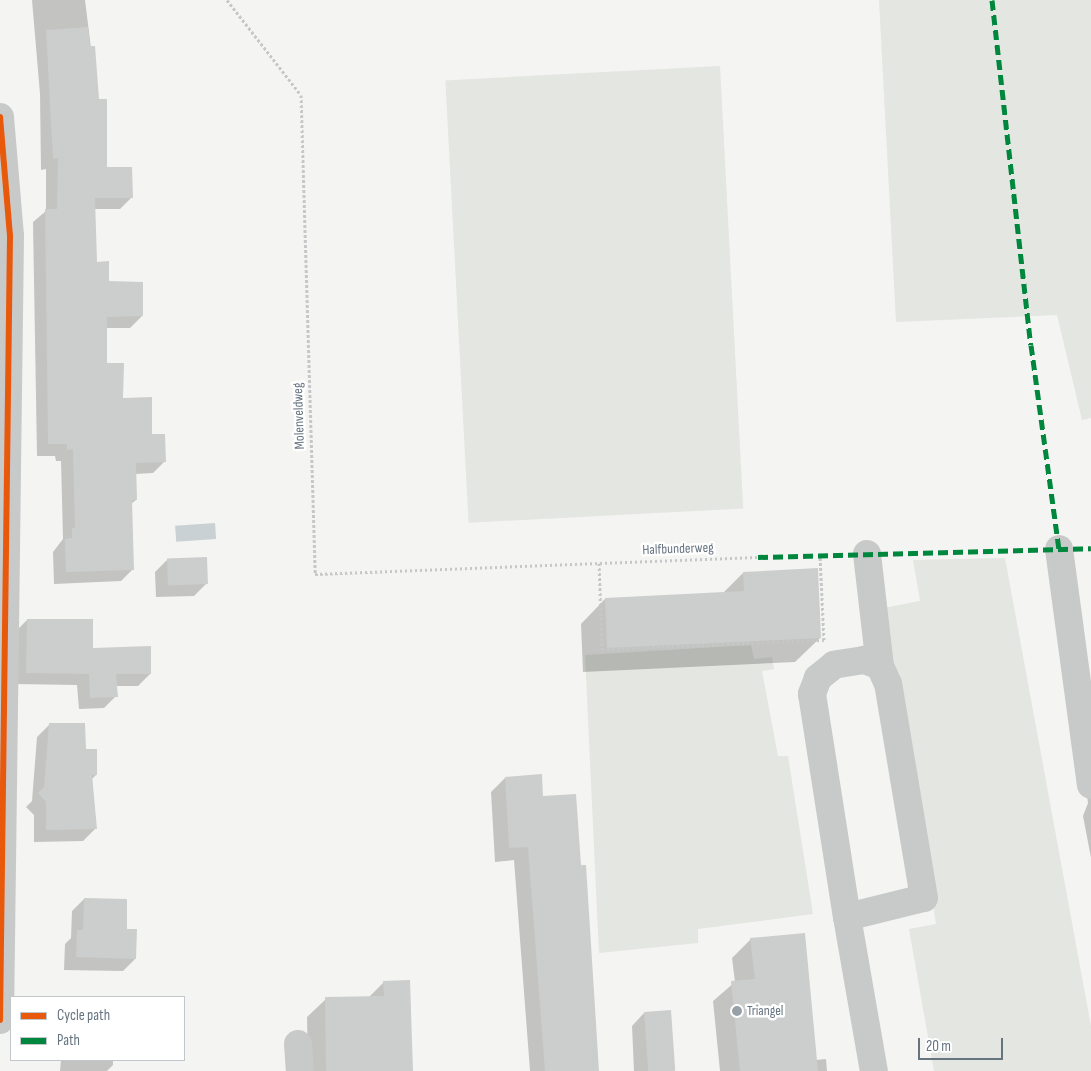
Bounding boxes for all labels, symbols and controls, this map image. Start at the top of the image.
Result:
street label: Molenveldweg [289,382,309,450]
street label: Halfbunderweg [642,539,714,559]
legend [10,996,185,1061]
place label: Triangel [747,1003,783,1019]
marker: Triangel [731,1005,743,1017]
text: Cycle path [57,1006,110,1025]
scale bar [921,1028,1006,1060]
text: Path [57,1031,80,1050]
text: 20 m [926,1037,951,1056]

